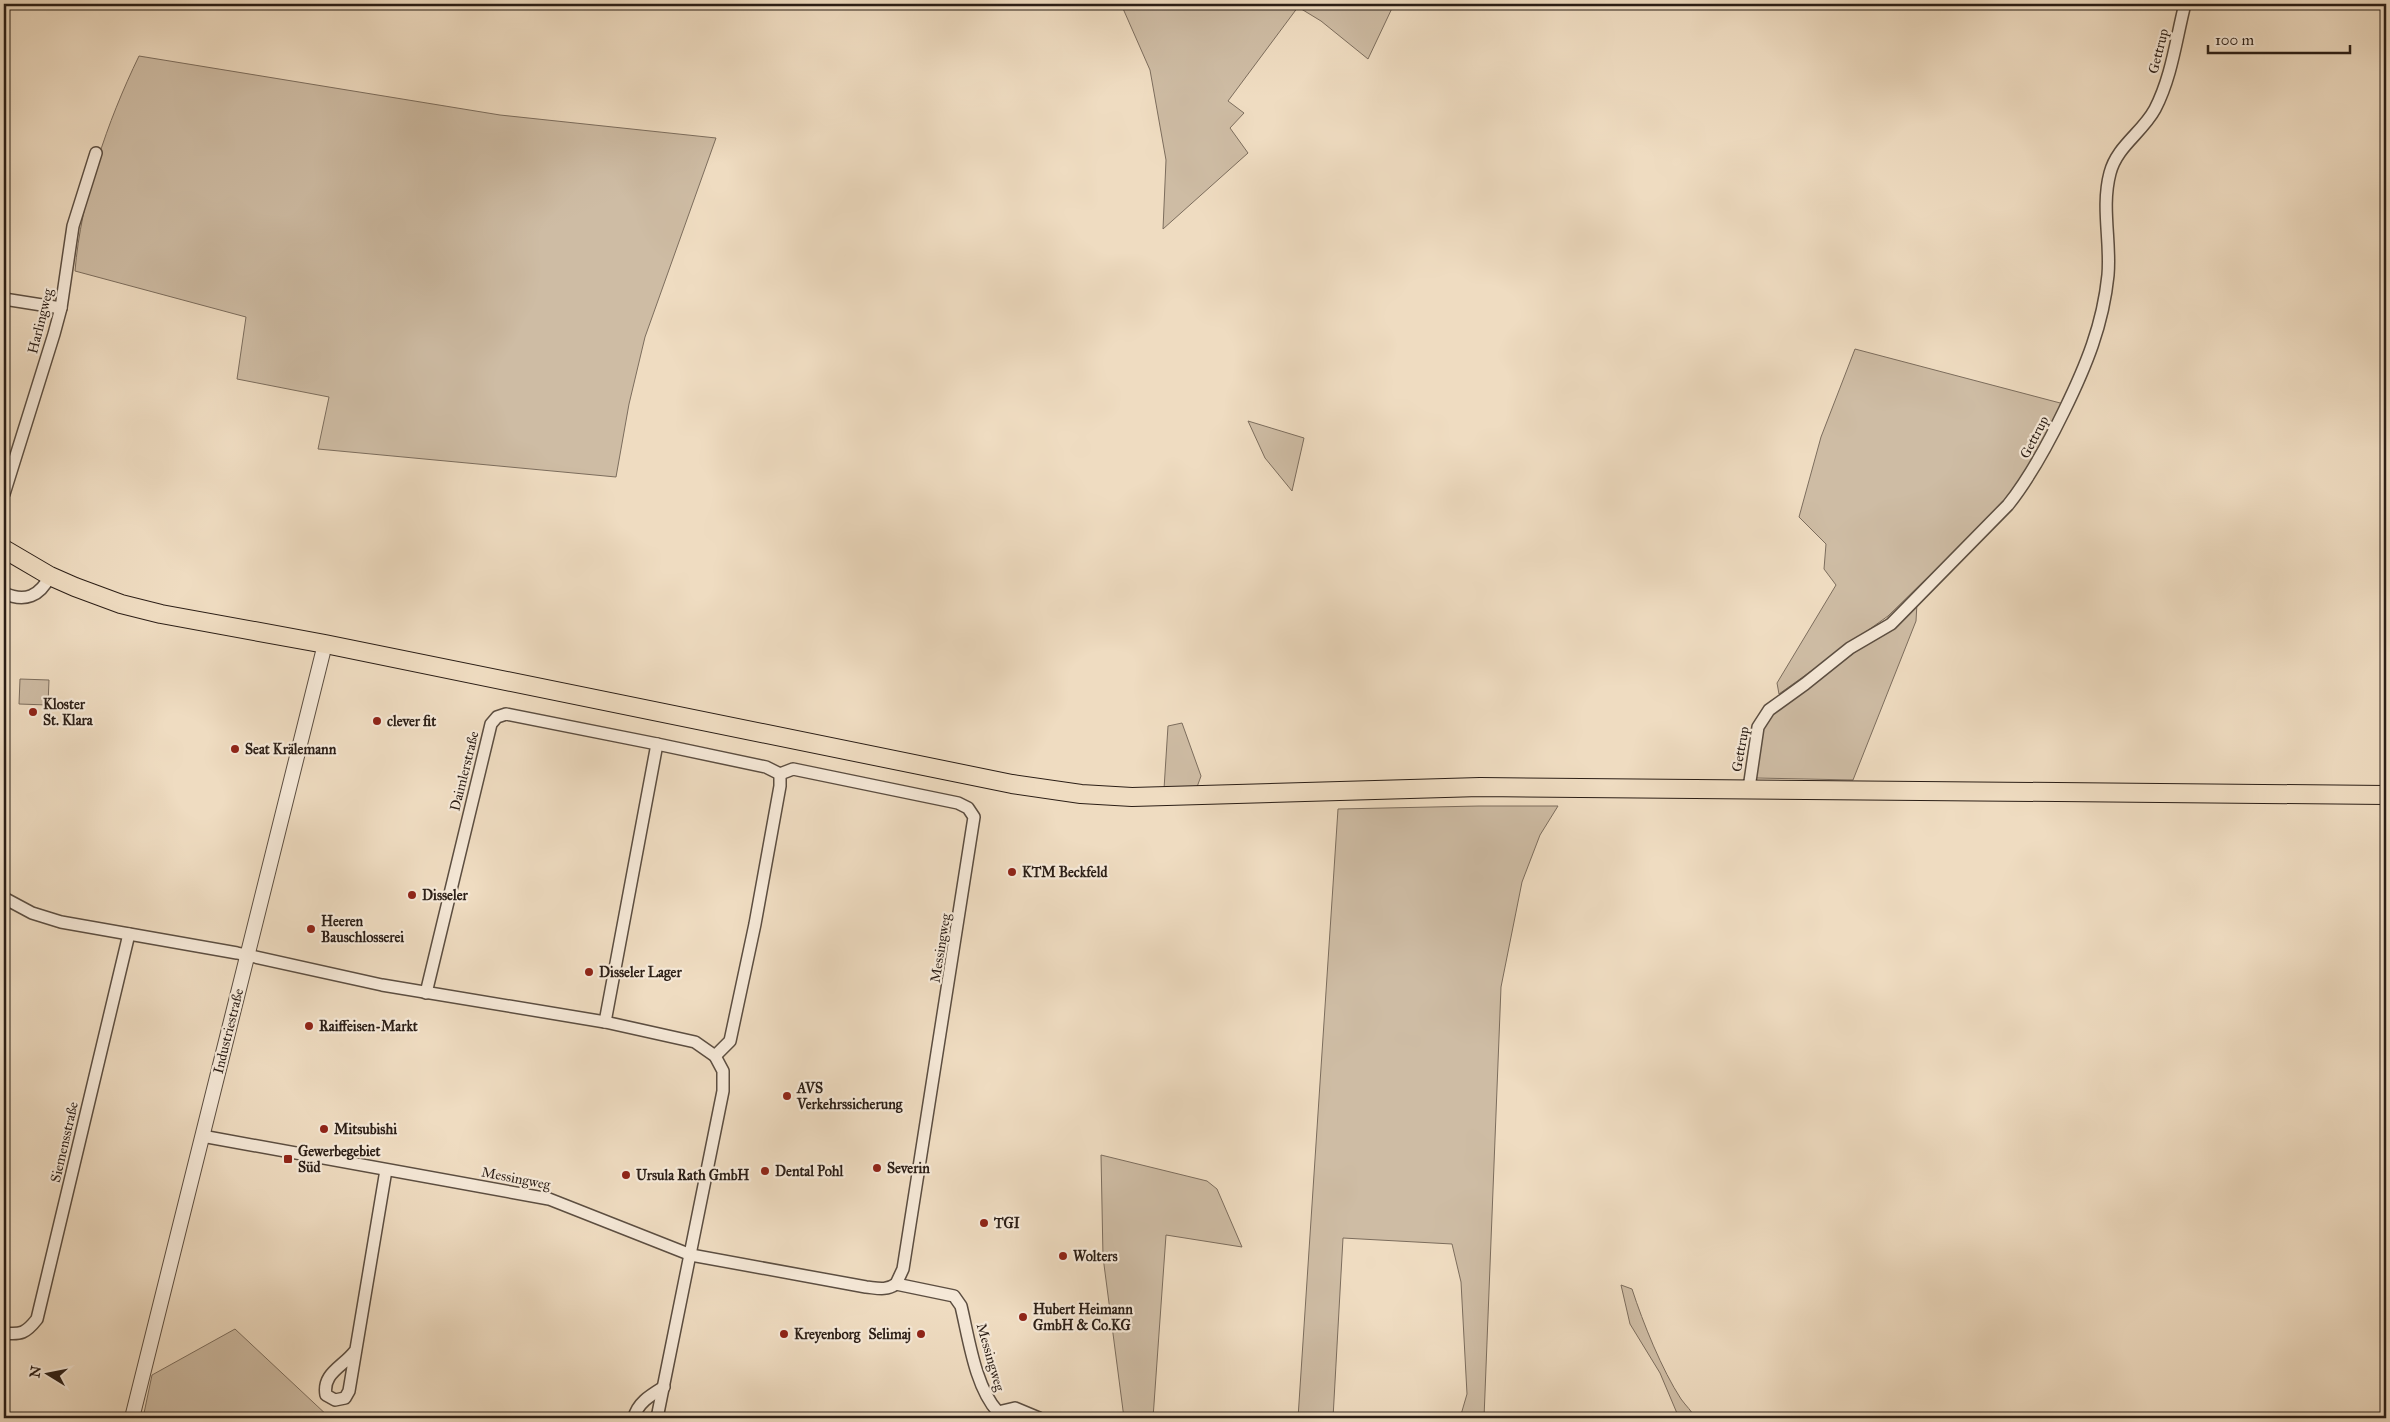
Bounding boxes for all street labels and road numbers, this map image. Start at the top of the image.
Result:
street label: Gettrup [2145,27,2172,75]
street label: Harlingweg [24,286,57,355]
street label: Gettrup [2016,413,2053,461]
street label: Gettrup [1728,725,1753,773]
street label: Daimlerstraße [446,729,483,813]
street label: Messingweg [927,912,954,984]
street label: Industriestraße [210,987,247,1076]
street label: Siemensstraße [47,1100,82,1184]
street label: Messingweg [480,1163,552,1194]
street label: Messingweg [973,1321,1008,1394]

